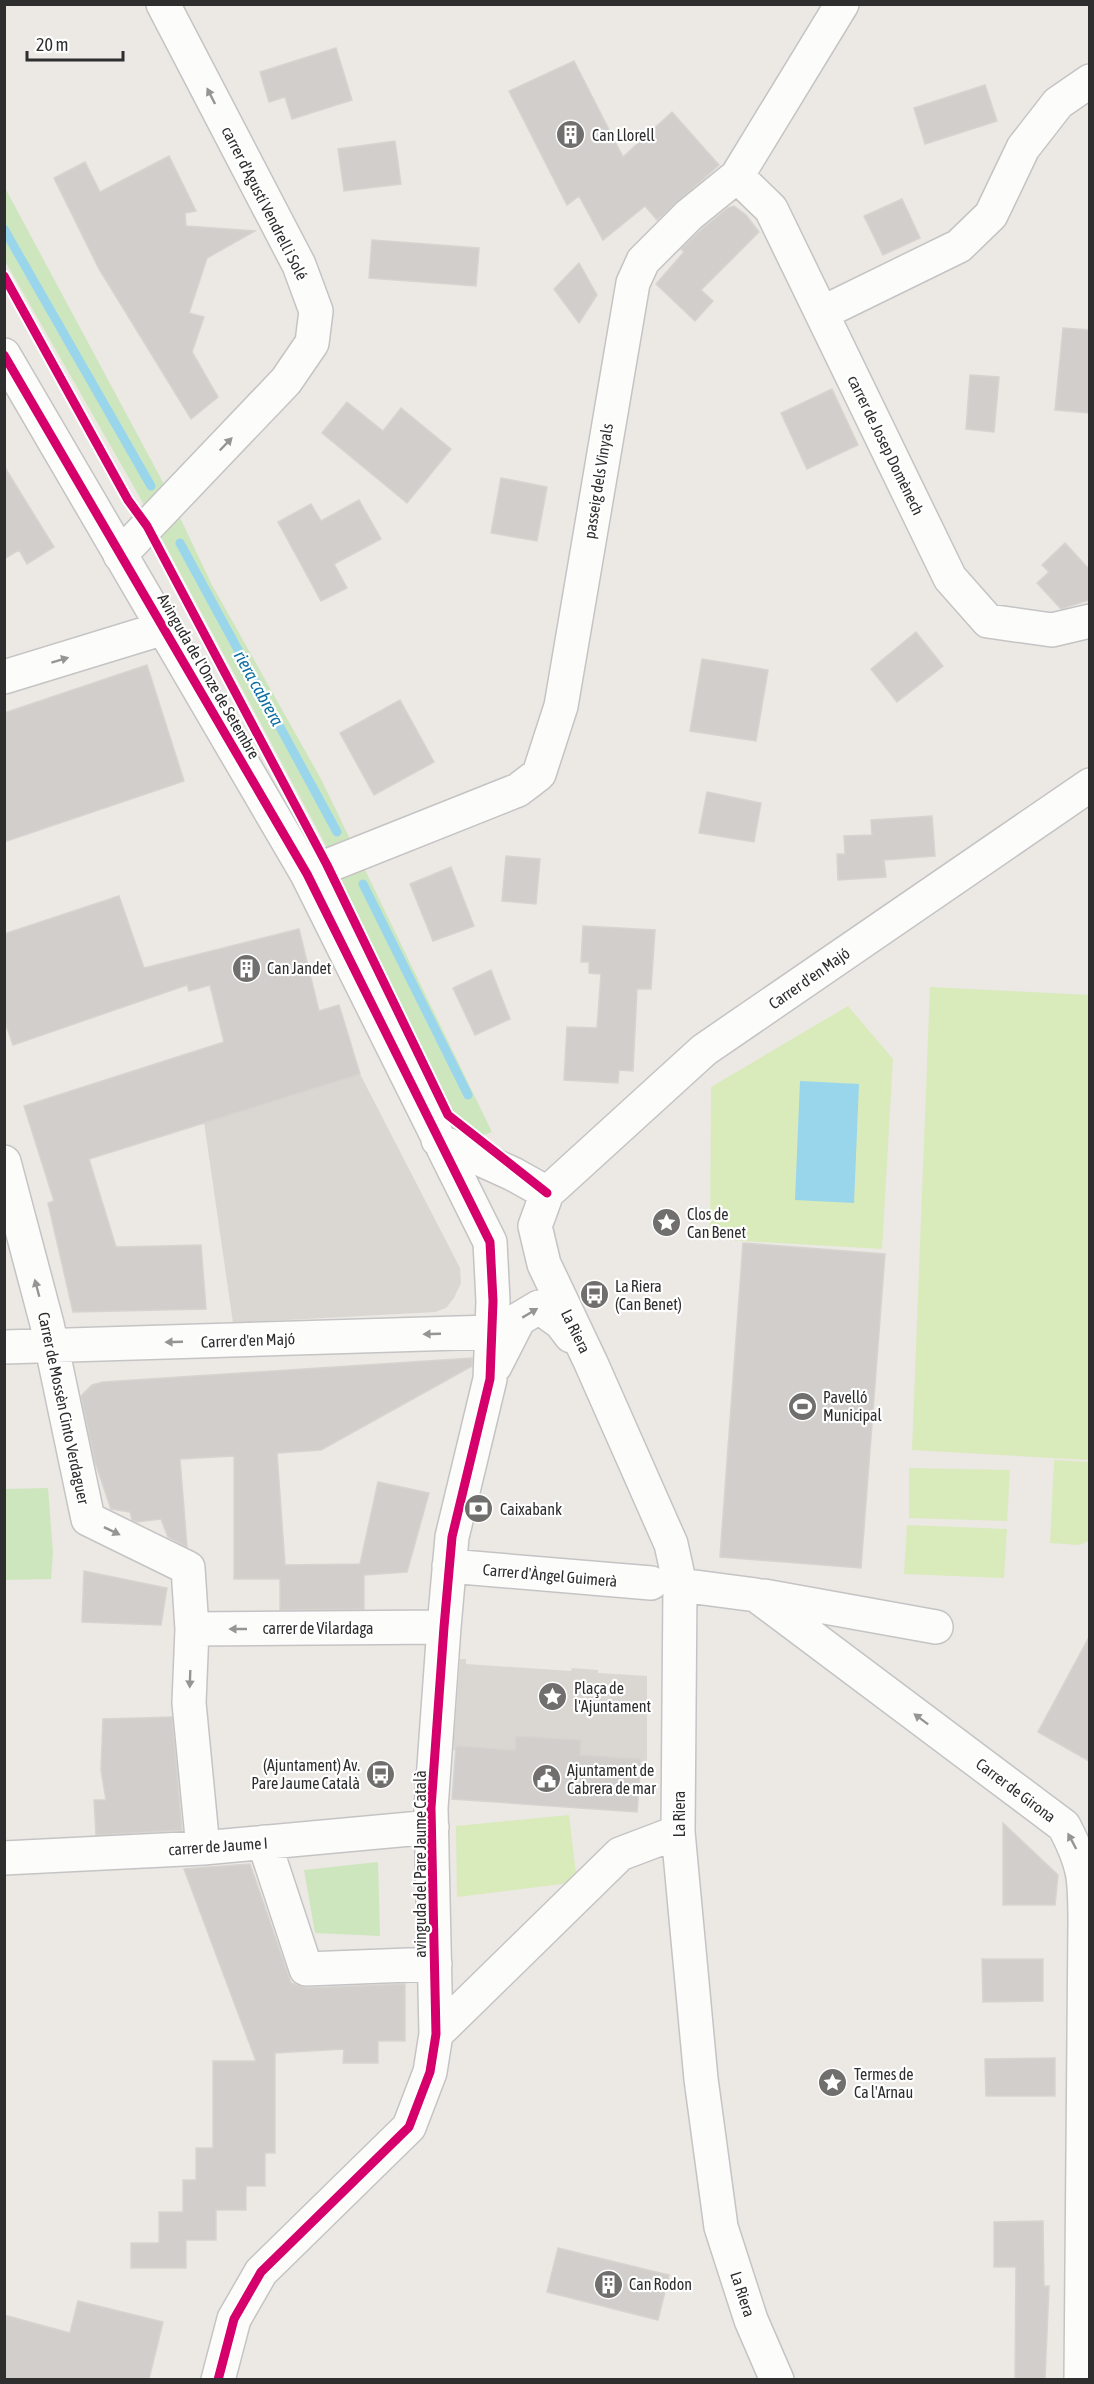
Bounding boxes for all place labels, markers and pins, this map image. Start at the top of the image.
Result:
building icon: Can Llorell [555,119,587,151]
place label: Can Llorell [592,126,656,144]
building icon: Can Jandet [230,952,262,984]
place label: Can Jandet [267,959,332,977]
place label: Clos de Can Benet [687,1205,746,1241]
place icon: Clos de Can Benet [650,1207,682,1239]
place label: La Riera (Can Benet) [615,1277,682,1314]
bus stop icon: La Riera (Can Benet) [578,1279,610,1311]
place label: Pavelló Municipal [823,1388,883,1425]
sports icon: Pavelló Municipal [786,1390,818,1422]
bank icon: Caixabank [463,1493,495,1525]
place label: Caixabank [500,1500,562,1518]
place label: Plaça de l'Ajuntament [574,1679,651,1716]
place icon: Plaça de l'Ajuntament [537,1681,569,1713]
place label: (Ajuntament) Av. Pare Jaume Català [251,1756,360,1792]
bus stop icon: (Ajuntament) Av. Pare Jaume Català [365,1758,397,1790]
place label: Ajuntament de Cabrera de mar [567,1761,656,1797]
public building icon: Ajuntament de Cabrera de mar [530,1763,562,1795]
place label: Termes de Ca l'Arnau [854,2065,914,2101]
place icon: Termes de Ca l'Arnau [817,2067,849,2099]
building icon: Can Rodon [592,2268,624,2300]
place label: Can Rodon [629,2275,692,2293]

